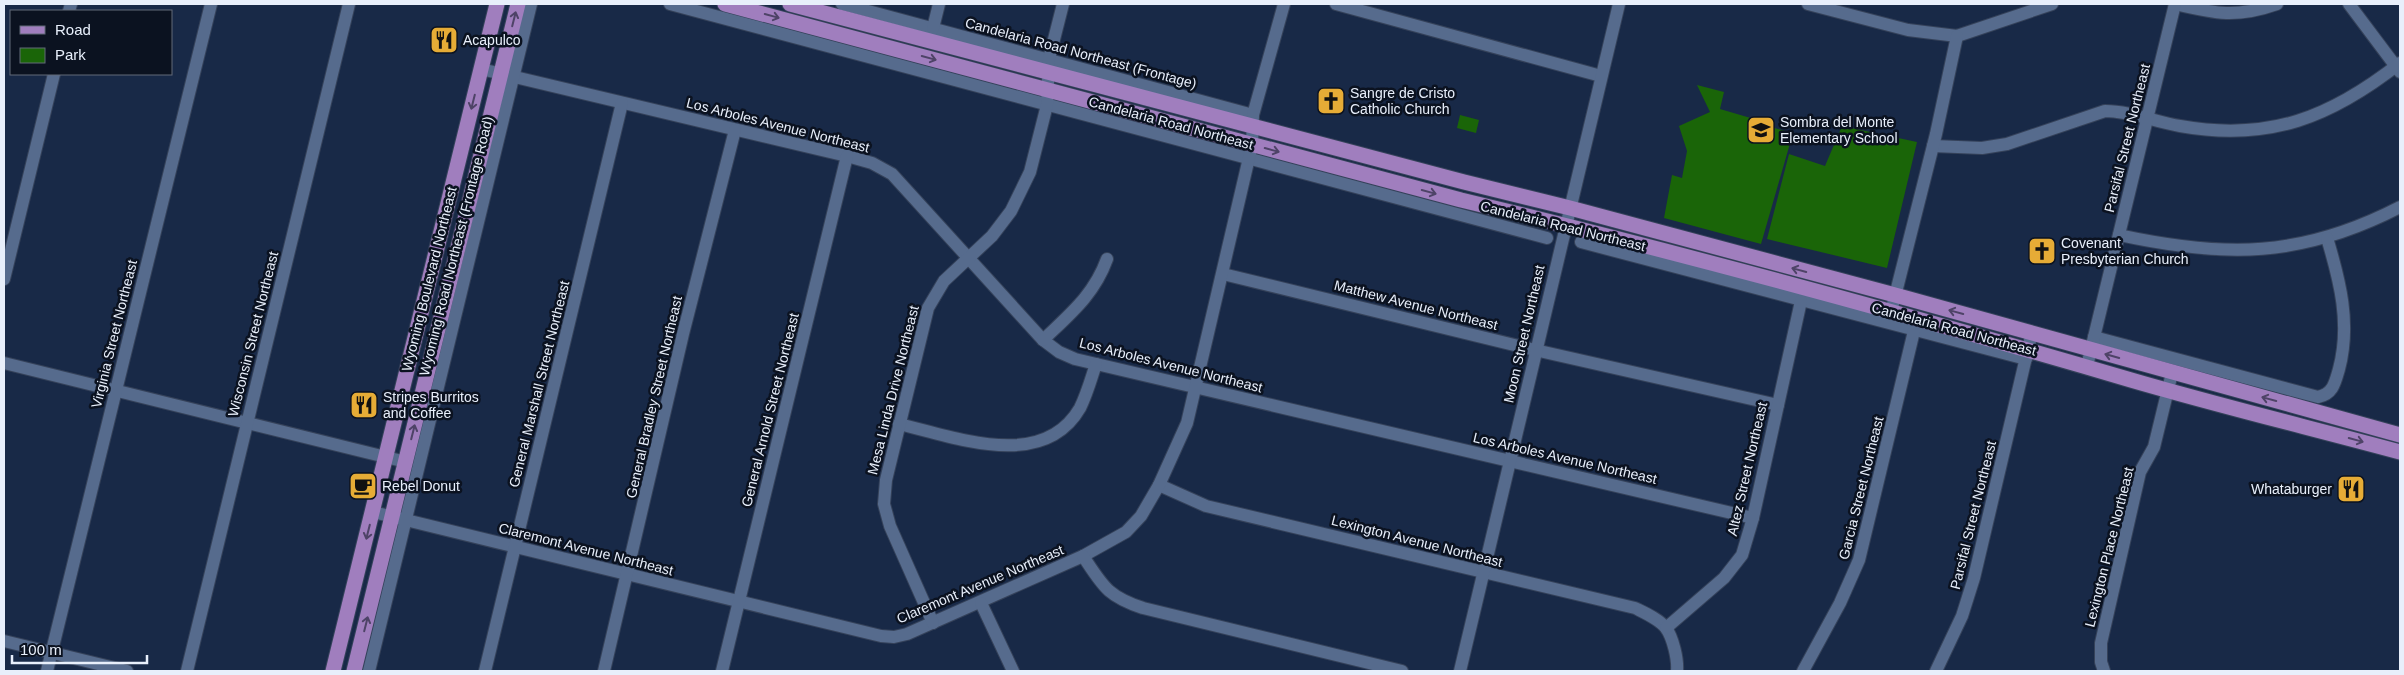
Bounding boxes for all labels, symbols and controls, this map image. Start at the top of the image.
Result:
legend [10,10,172,75]
one-way arrow [510,12,519,28]
one-way arrow [763,12,779,22]
street label: Candelaria Road Northeast (Frontage) [964,14,1198,92]
text: Road [55,21,91,38]
restaurant icon: Acapulco [429,25,459,55]
place label: Acapulco [463,32,521,48]
text: Park [55,46,86,63]
one-way arrow [920,54,936,64]
street label: Parsifal Street Northeast [2101,62,2153,214]
place label: Sangre de Cristo Catholic Church [1350,85,1455,117]
church icon: Sangre de Cristo Catholic Church [1316,86,1346,116]
street label: Candelaria Road Northeast [1087,93,1255,153]
one-way arrow [468,94,477,110]
street label: Los Arboles Avenue Northeast [685,94,871,156]
place label: Sombra del Monte Elementary School [1780,114,1898,146]
street label: Wyoming Road Northeast (Frontage Road) [416,115,496,377]
school or university icon: Sombra del Monte Elementary School [1746,115,1776,145]
one-way arrow [1263,146,1279,155]
street label: Wyoming Boulevard Northeast [398,185,460,373]
one-way arrow [1420,187,1436,197]
street label: Candelaria Road Northeast [1479,198,1647,254]
place label: Covenant Presbyterian Church [2061,235,2189,267]
church icon: Covenant Presbyterian Church [2027,236,2057,266]
street label: Wisconsin Street Northeast [225,250,281,418]
street label: Virginia Street Northeast [88,258,140,410]
street label: Moon Street Northeast [1500,263,1548,404]
one-way arrow [1791,265,1807,274]
street label: Matthew Avenue Northeast [1333,277,1499,333]
street label: General Marshall Street Northeast [506,279,572,489]
street label: General Bradley Street Northeast [623,294,685,500]
street label: Candelaria Road Northeast [1870,299,2038,359]
street label: Mesa Linda Drive Northeast [864,304,922,476]
one-way arrow [1948,307,1964,316]
street label: General Arnold Street Northeast [738,311,802,509]
street label: Los Arboles Avenue Northeast [1078,334,1264,396]
one-way arrow [2105,351,2121,360]
place label: Stripes Burritos and Coffee [383,389,479,421]
restaurant icon: Stripes Burritos and Coffee [349,390,379,420]
one-way arrow [2261,394,2277,403]
street label: Altez Street Northeast [1724,400,1770,538]
street label: Garcia Street Northeast [1835,415,1887,561]
one-way arrow [409,425,418,441]
street label: Los Arboles Avenue Northeast [1472,429,1659,487]
one-way arrow [2348,435,2364,445]
street label: Parsifal Street Northeast [1947,439,1999,591]
street label: Lexington Place Northeast [2081,465,2137,629]
cafe icon: Rebel Donut [348,471,378,501]
restaurant icon: Whataburger [2336,474,2366,504]
place label: Rebel Donut [382,478,460,494]
place label: Whataburger [2251,481,2332,497]
street label: Lexington Avenue Northeast [1330,512,1504,570]
street label: Claremont Avenue Northeast [497,520,675,579]
one-way arrow [363,524,373,540]
street label: Claremont Avenue Northeast [894,542,1066,626]
one-way arrow [362,616,371,632]
scale bar [12,632,148,664]
text: 100 m [20,641,62,658]

